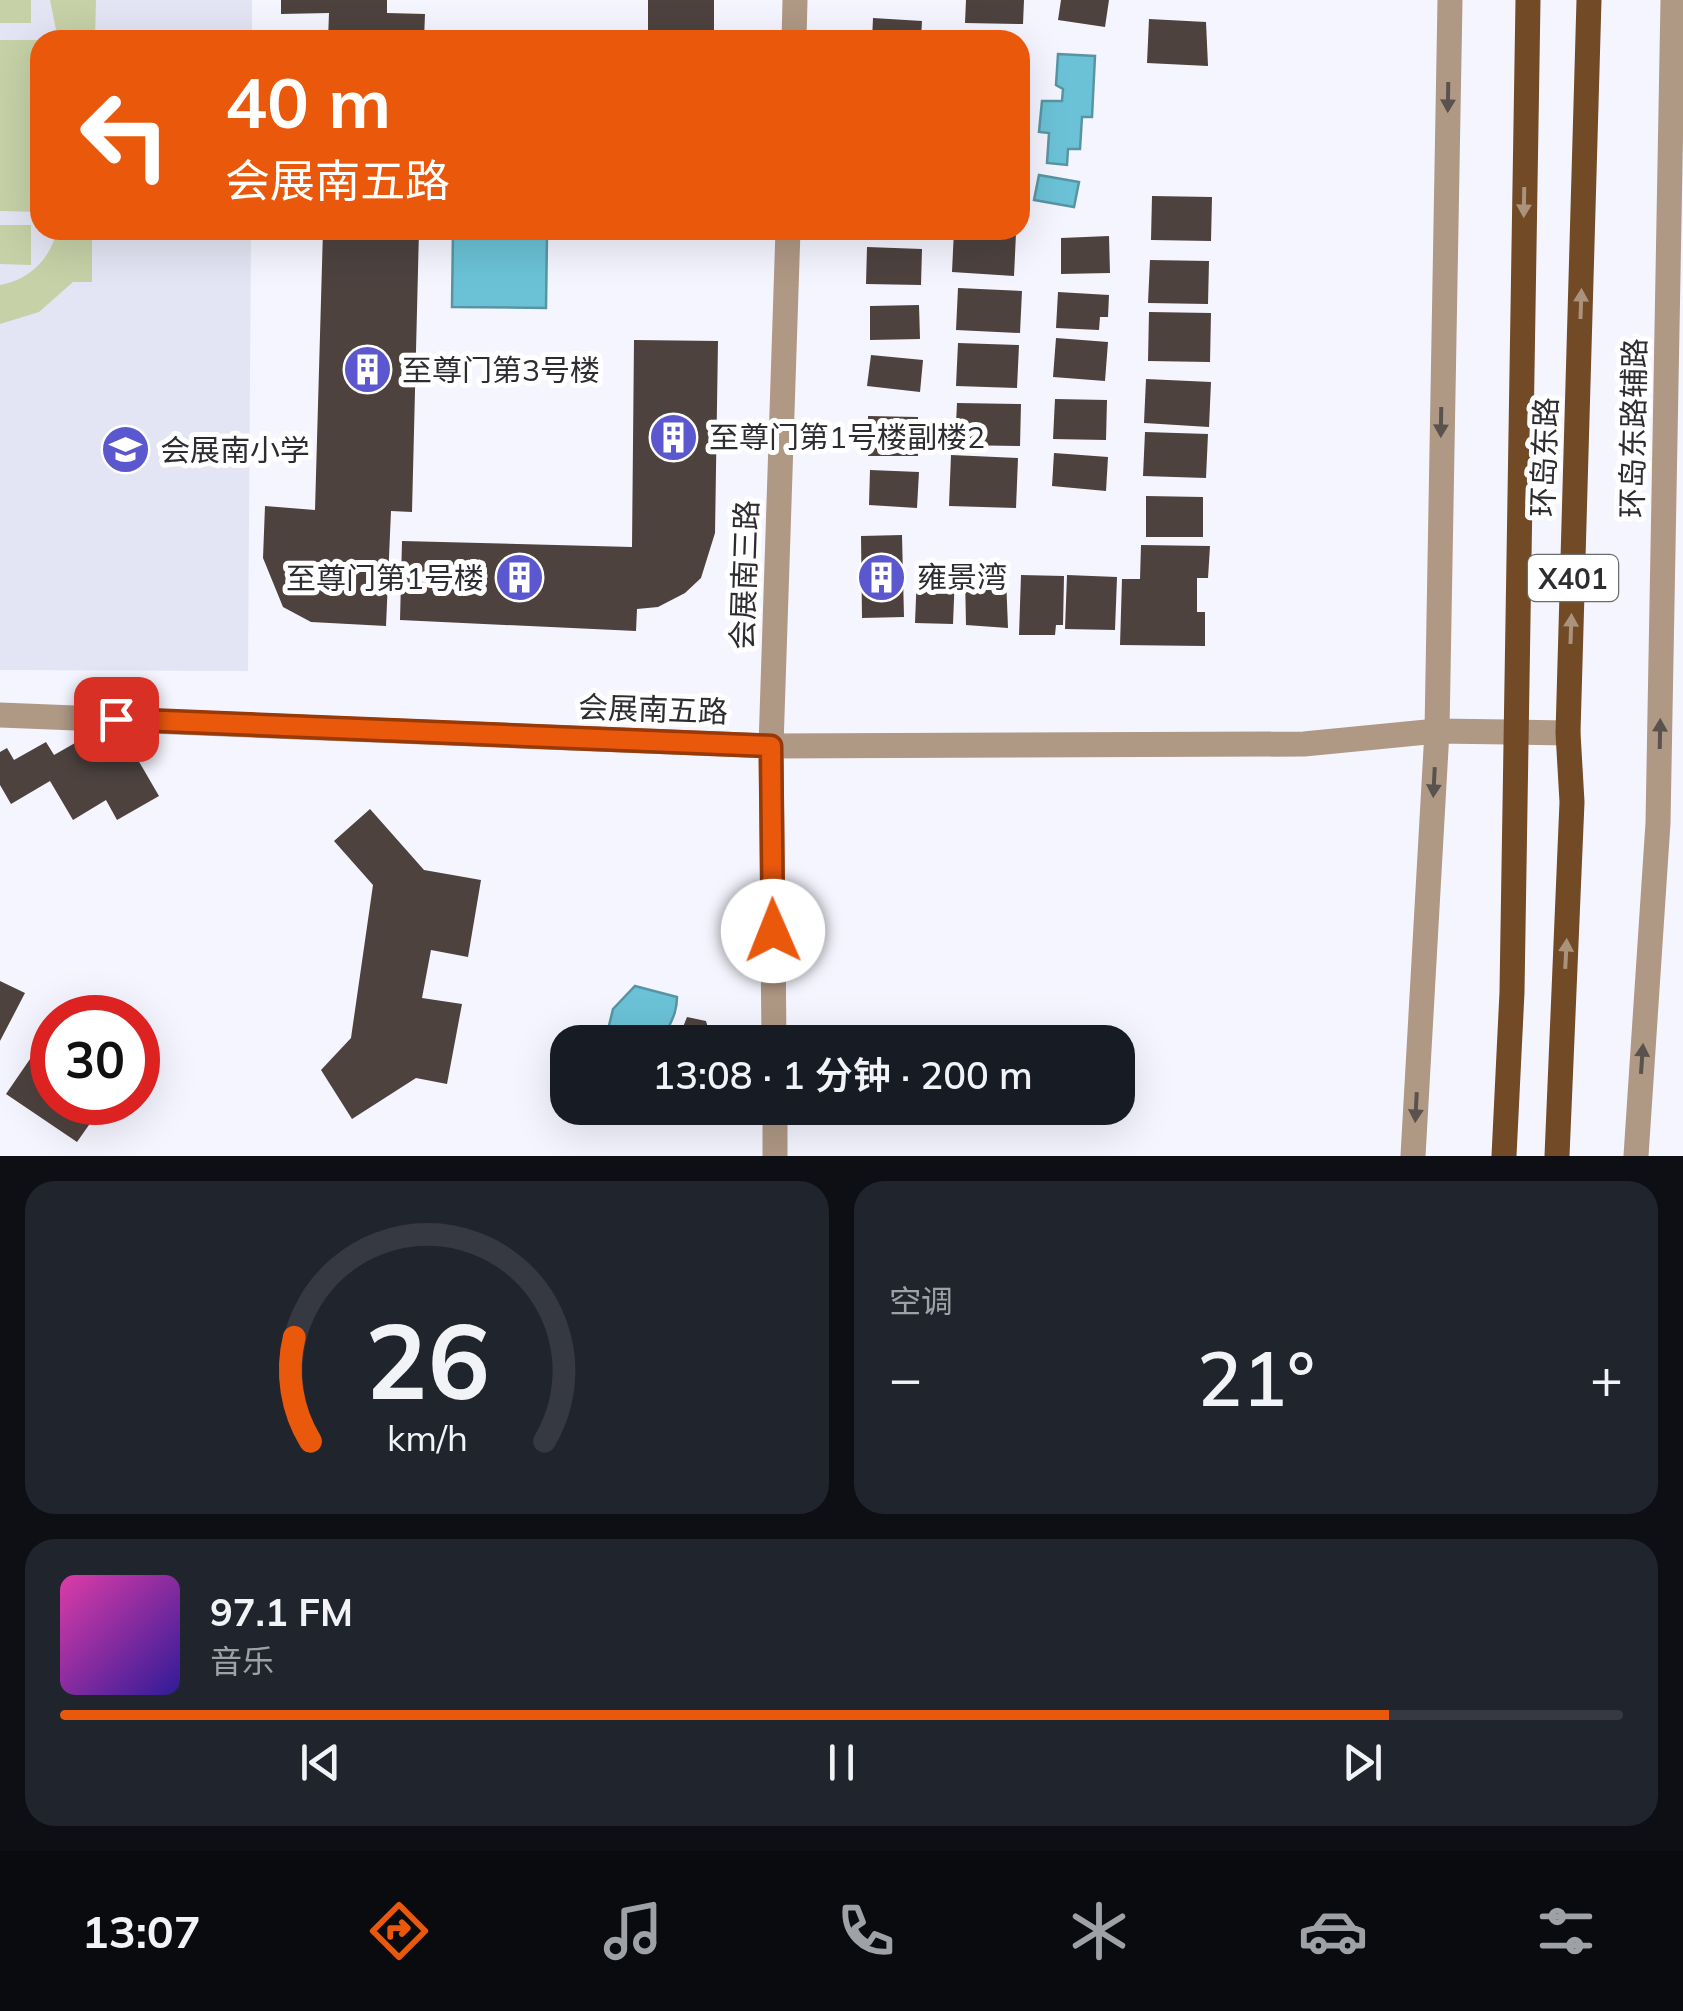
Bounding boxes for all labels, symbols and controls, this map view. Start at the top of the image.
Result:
text: 40 m [225,58,391,146]
icon: left [60,70,190,200]
one-way arrow [1440,82,1456,114]
text: 会展南五路 [225,152,450,208]
one-way arrow [1515,187,1531,219]
one-way arrow [1573,288,1589,320]
street label: 环岛东路辅路 [1612,338,1654,518]
building icon: 至尊门第3号楼 [341,344,393,396]
place label: 至尊门第3号楼 [402,351,600,389]
street label: 环岛东路 [1523,396,1565,518]
one-way arrow [1433,407,1449,439]
building icon: 至尊门第1号楼副楼2 [648,411,700,463]
place label: 至尊门第1号楼副楼2 [709,418,985,456]
school or university icon: 会展南小学 [99,424,151,476]
place label: 会展南小学 [160,431,310,469]
street label: 会展南三路 [722,499,766,651]
building icon: 雍景湾 [856,551,908,603]
building icon: 至尊门第1号楼 [493,552,545,604]
road number: X401 [1528,555,1618,601]
place label: 雍景湾 [917,558,1007,596]
place label: 至尊门第1号楼 [286,559,484,597]
one-way arrow [1564,613,1580,645]
pin [74,677,159,762]
street label: 会展南五路 [577,687,729,731]
icon: arrive [89,692,144,747]
one-way arrow [1652,718,1668,750]
one-way arrow [1426,767,1442,799]
position arrow [721,879,825,983]
one-way arrow [1558,937,1574,969]
speed limit sign: 30 [30,995,160,1125]
one-way arrow [1635,1042,1651,1074]
text: 13:08 · 1 分钟 · 200 m [652,1051,1033,1099]
one-way arrow [1408,1091,1424,1123]
text: 空调 [889,1281,953,1321]
text: 26 [365,1294,489,1425]
text: 21° [1197,1331,1315,1425]
text: − [889,1343,922,1412]
text: + [1590,1343,1623,1412]
text: km/h [387,1415,467,1460]
text: 97.1 FM [210,1588,353,1636]
text: 音乐 [210,1641,274,1681]
icon: previous [293,1735,348,1790]
icon: pause [814,1735,869,1790]
icon: next [1335,1735,1390,1790]
icon: directions [364,1896,434,1966]
icon: music [598,1896,668,1966]
icon: phone [831,1896,901,1966]
icon: climate [1064,1896,1134,1966]
icon: car [1298,1896,1368,1966]
icon: filters [1531,1896,1601,1966]
text: 13:07 [82,1903,201,1959]

